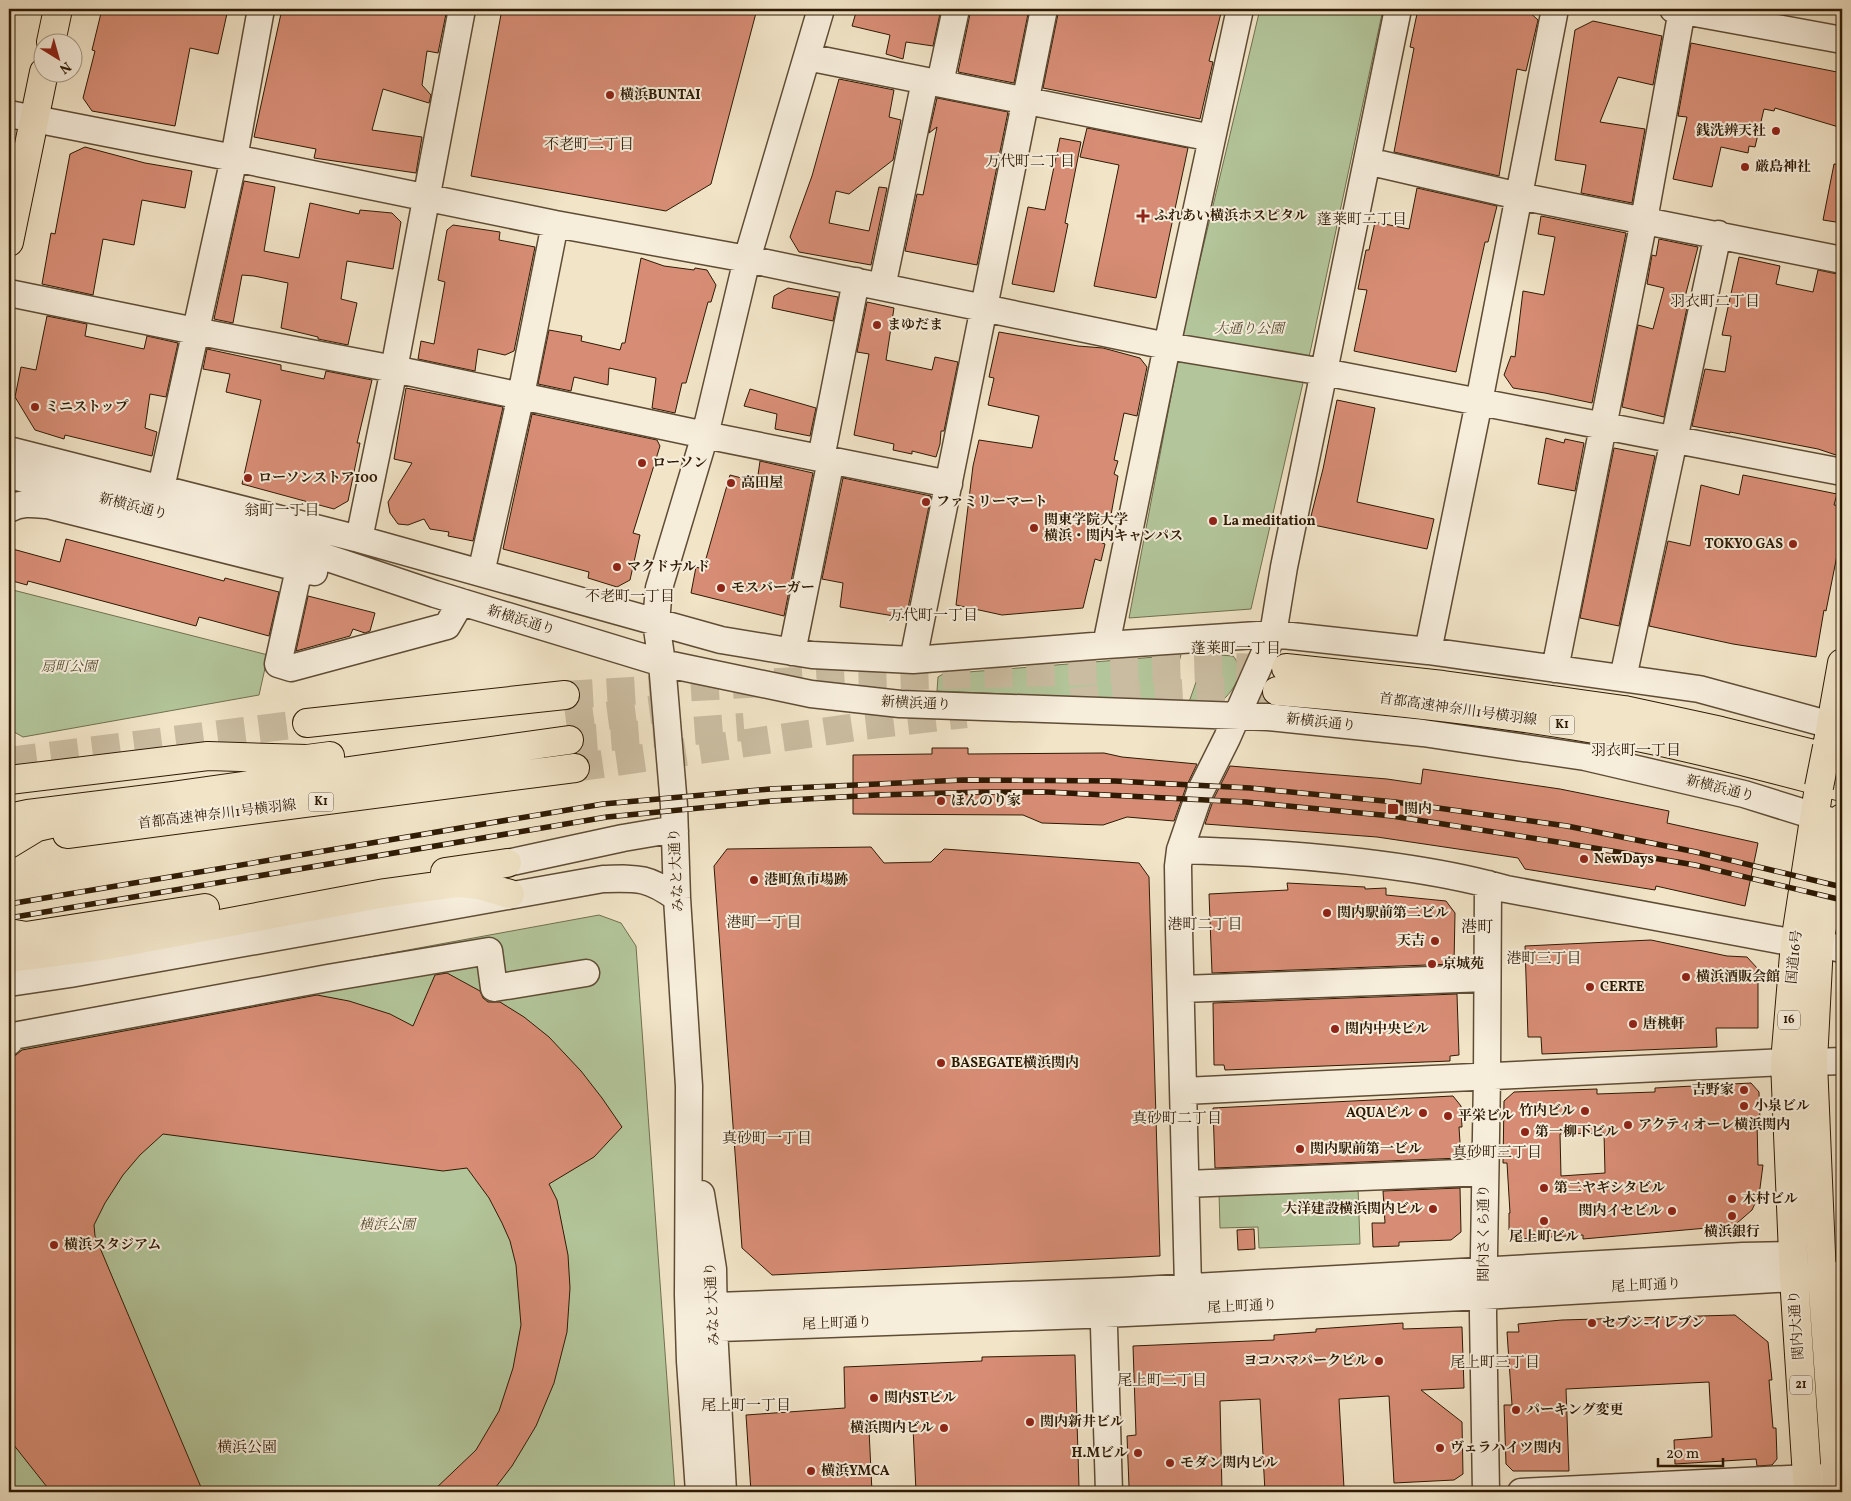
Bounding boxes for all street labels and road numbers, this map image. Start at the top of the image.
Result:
street label: 新横浜通り [97,489,169,525]
street label: 新横浜通り [485,602,557,640]
street label: 首都高速神奈川1号横羽線 [1378,689,1538,731]
street label: 新横浜通り [881,693,951,715]
street label: 新横浜通り [1285,710,1357,736]
road number: K1 [1550,716,1574,734]
street label: 新横浜通り [1684,771,1756,807]
road number: K1 [308,792,334,812]
street label: 首都高速神奈川1号横羽線 [137,796,297,834]
street label: みなと大通り [665,828,689,912]
street label: 国道16号 [1783,929,1807,985]
road number: 16 [1778,1010,1800,1030]
street label: 関内さくら通り [1475,1184,1494,1282]
street label: みなと大通り [701,1262,725,1346]
street label: 尾上町通り [1611,1275,1681,1297]
street label: 関内大通り [1785,1289,1809,1361]
street label: 尾上町通り [1207,1296,1277,1318]
street label: 尾上町通り [802,1313,872,1335]
road number: 21 [1790,1376,1812,1394]

